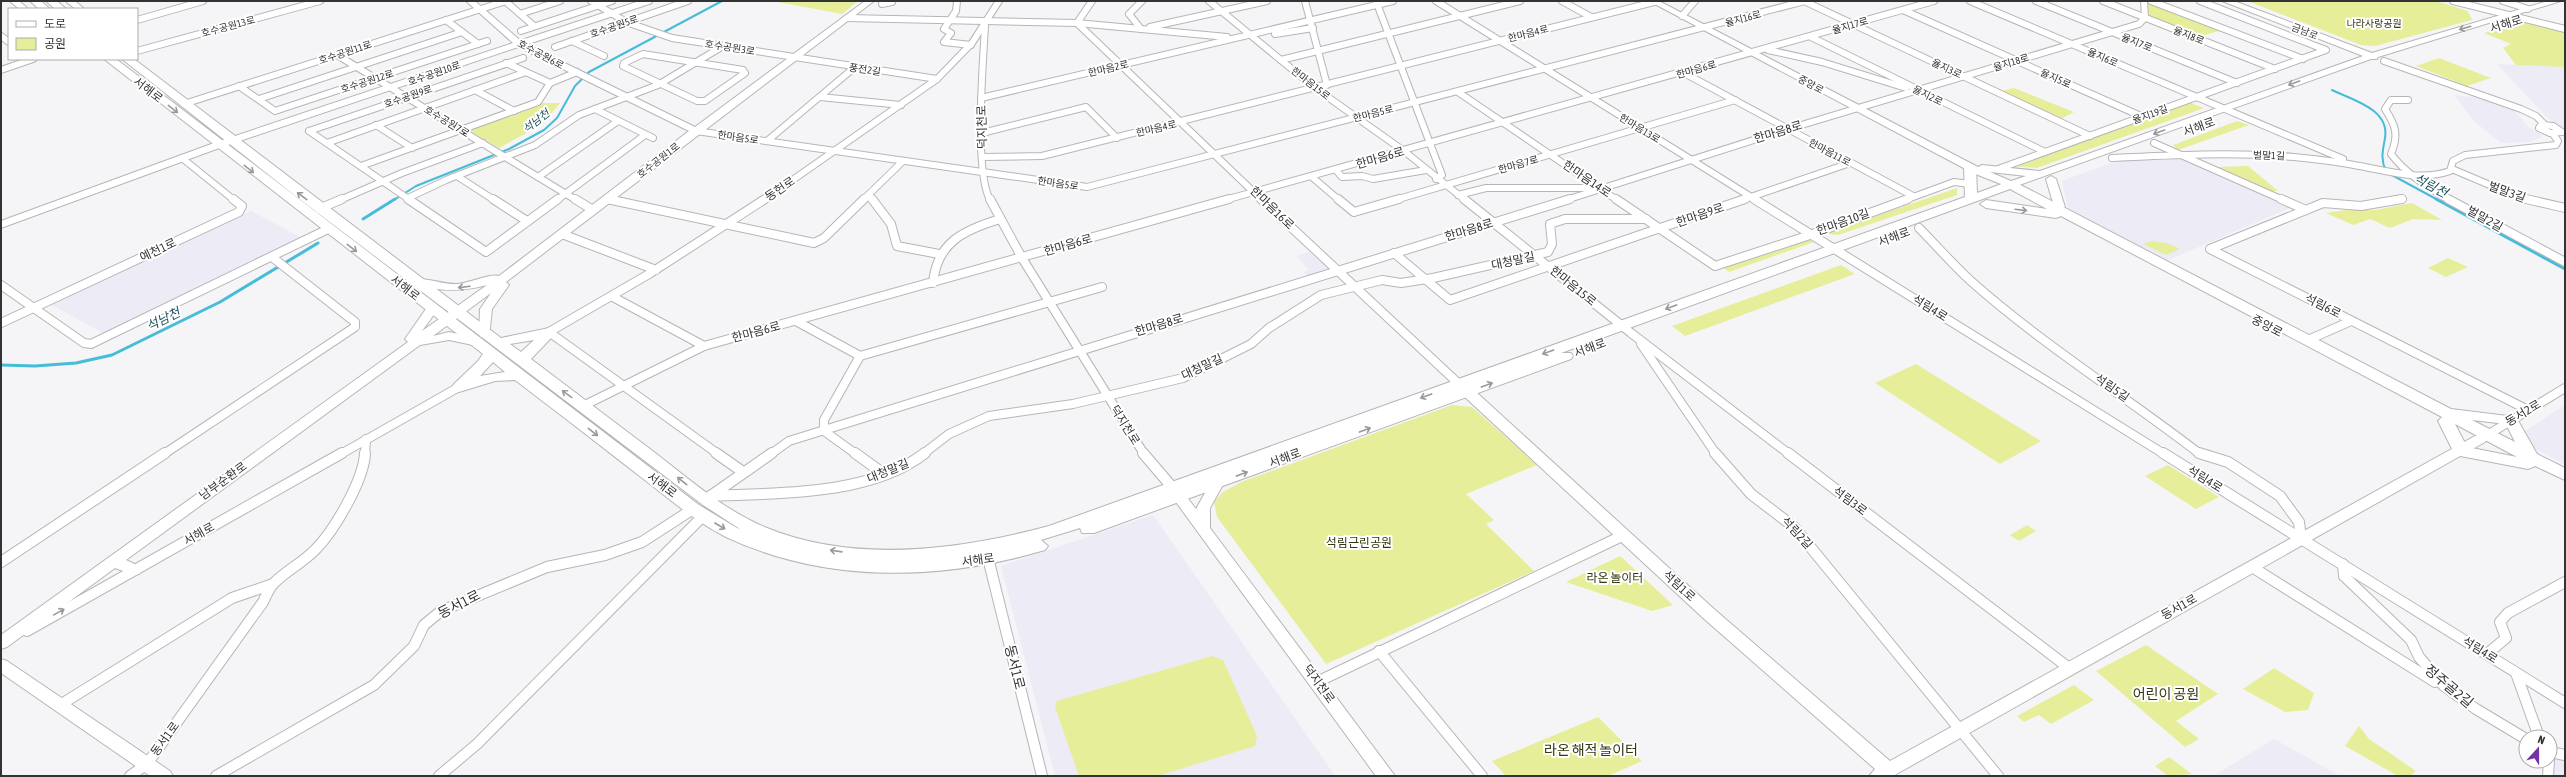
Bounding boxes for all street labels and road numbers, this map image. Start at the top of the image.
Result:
street label: 율지16로 [1724,8,1762,29]
street label: 서해로 [2488,12,2524,36]
street label: 호수공원5로 [588,13,640,40]
street label: 호수공원13로 [200,14,256,39]
street label: 율지17로 [1831,15,1869,36]
street label: 금남로 [2290,21,2320,42]
street label: 한마음4로 [1507,23,1550,44]
street label: 율지8로 [2172,24,2206,47]
street label: 율지7로 [2120,31,2154,54]
street label: 호수공원6로 [516,38,566,71]
street label: 호수공원3로 [704,38,756,57]
street label: 호수공원11로 [317,39,373,66]
street label: 율지6로 [2086,46,2120,69]
street label: 율지18로 [1992,52,2030,73]
street label: 율지3로 [1930,57,1964,80]
street label: 한마음2로 [1087,58,1130,79]
street label: 한마음6로 [1675,58,1718,80]
street label: 호수공원10로 [406,59,462,88]
street label: 풍전2길 [848,62,882,77]
street label: 한마음15로 [1289,65,1332,102]
street label: 율지5로 [2039,67,2073,90]
street label: 호수공원12로 [339,68,395,95]
street label: 중앙로 [1796,73,1826,96]
street label: 서해로 [131,74,165,106]
street label: 호수공원9로 [382,83,434,110]
street label: 율지2로 [1911,83,1945,107]
street label: 한마음5로 [1352,103,1395,124]
street label: 율지19길 [2131,103,2169,126]
street label: 호수공원7로 [422,104,471,139]
street label: 덕지천로 [975,105,989,149]
street label: 한마음13로 [1617,112,1662,145]
street label: 서해로 [2181,115,2217,139]
street label: 한마음4로 [1135,118,1178,139]
street label: 한마음8로 [1752,118,1804,146]
street label: 한마음5로 [717,129,759,146]
street label: 한마음11로 [1807,137,1853,168]
street label: 호수공원1로 [635,140,682,180]
street label: 한마음6로 [1354,144,1406,172]
street label: 벌말1길 [2253,149,2285,162]
street label: 한마음7로 [1497,153,1540,175]
street label: 한마음14로 [1560,158,1614,200]
street label: 동헌로 [762,174,798,204]
street label: 한마음5로 [1037,175,1079,192]
street label: 벌말3길 [2486,179,2528,205]
street label: 한마음16로 [1247,184,1297,232]
street label: 한마음9로 [1674,200,1726,230]
street label: 벌말2길 [2465,203,2505,235]
street label: 한마음10길 [1815,206,1871,238]
street label: 한마음8로 [1443,216,1495,244]
street label: 서해로 [1876,225,1912,249]
street label: 한마음6로 [1042,231,1094,259]
street label: 예천1로 [137,235,179,265]
street label: 대청말길 [1490,250,1536,272]
street label: 한마음15로 [1547,263,1599,309]
street label: 서해로 [388,272,422,304]
street label: 석림6로 [2303,291,2343,321]
street label: 석림4로 [1910,292,1950,324]
street label: 한마음8로 [1133,311,1185,339]
street label: 중앙로 [2249,312,2285,340]
street label: 한마음6로 [730,319,782,345]
street label: 서해로 [1572,336,1608,360]
street label: 대청말길 [1179,351,1225,383]
street label: 석림5길 [2092,371,2132,405]
street label: 동서2로 [2503,397,2543,429]
street label: 덕지천로 [1107,403,1143,447]
street label: 서해로 [1267,446,1303,470]
street label: 대청말길 [865,456,911,486]
street label: 남부순환로 [197,459,249,503]
street label: 석림4로 [2185,463,2225,495]
street label: 서해로 [645,469,679,501]
street label: 석림3로 [1830,484,1870,518]
street label: 석림2길 [1779,514,1815,552]
street label: 서해로 [181,520,217,548]
street label: 서해로 [961,551,995,569]
street label: 석림1로 [1660,568,1698,604]
street label: 동서1로 [435,587,483,621]
street label: 동서1로 [2159,591,2199,623]
street label: 석림4로 [2460,634,2500,666]
street label: 동서1로 [1002,643,1028,691]
street label: 정주골2길 [2422,661,2476,711]
street label: 덕지천로 [1300,662,1338,706]
street label: 동서1로 [148,719,182,759]

